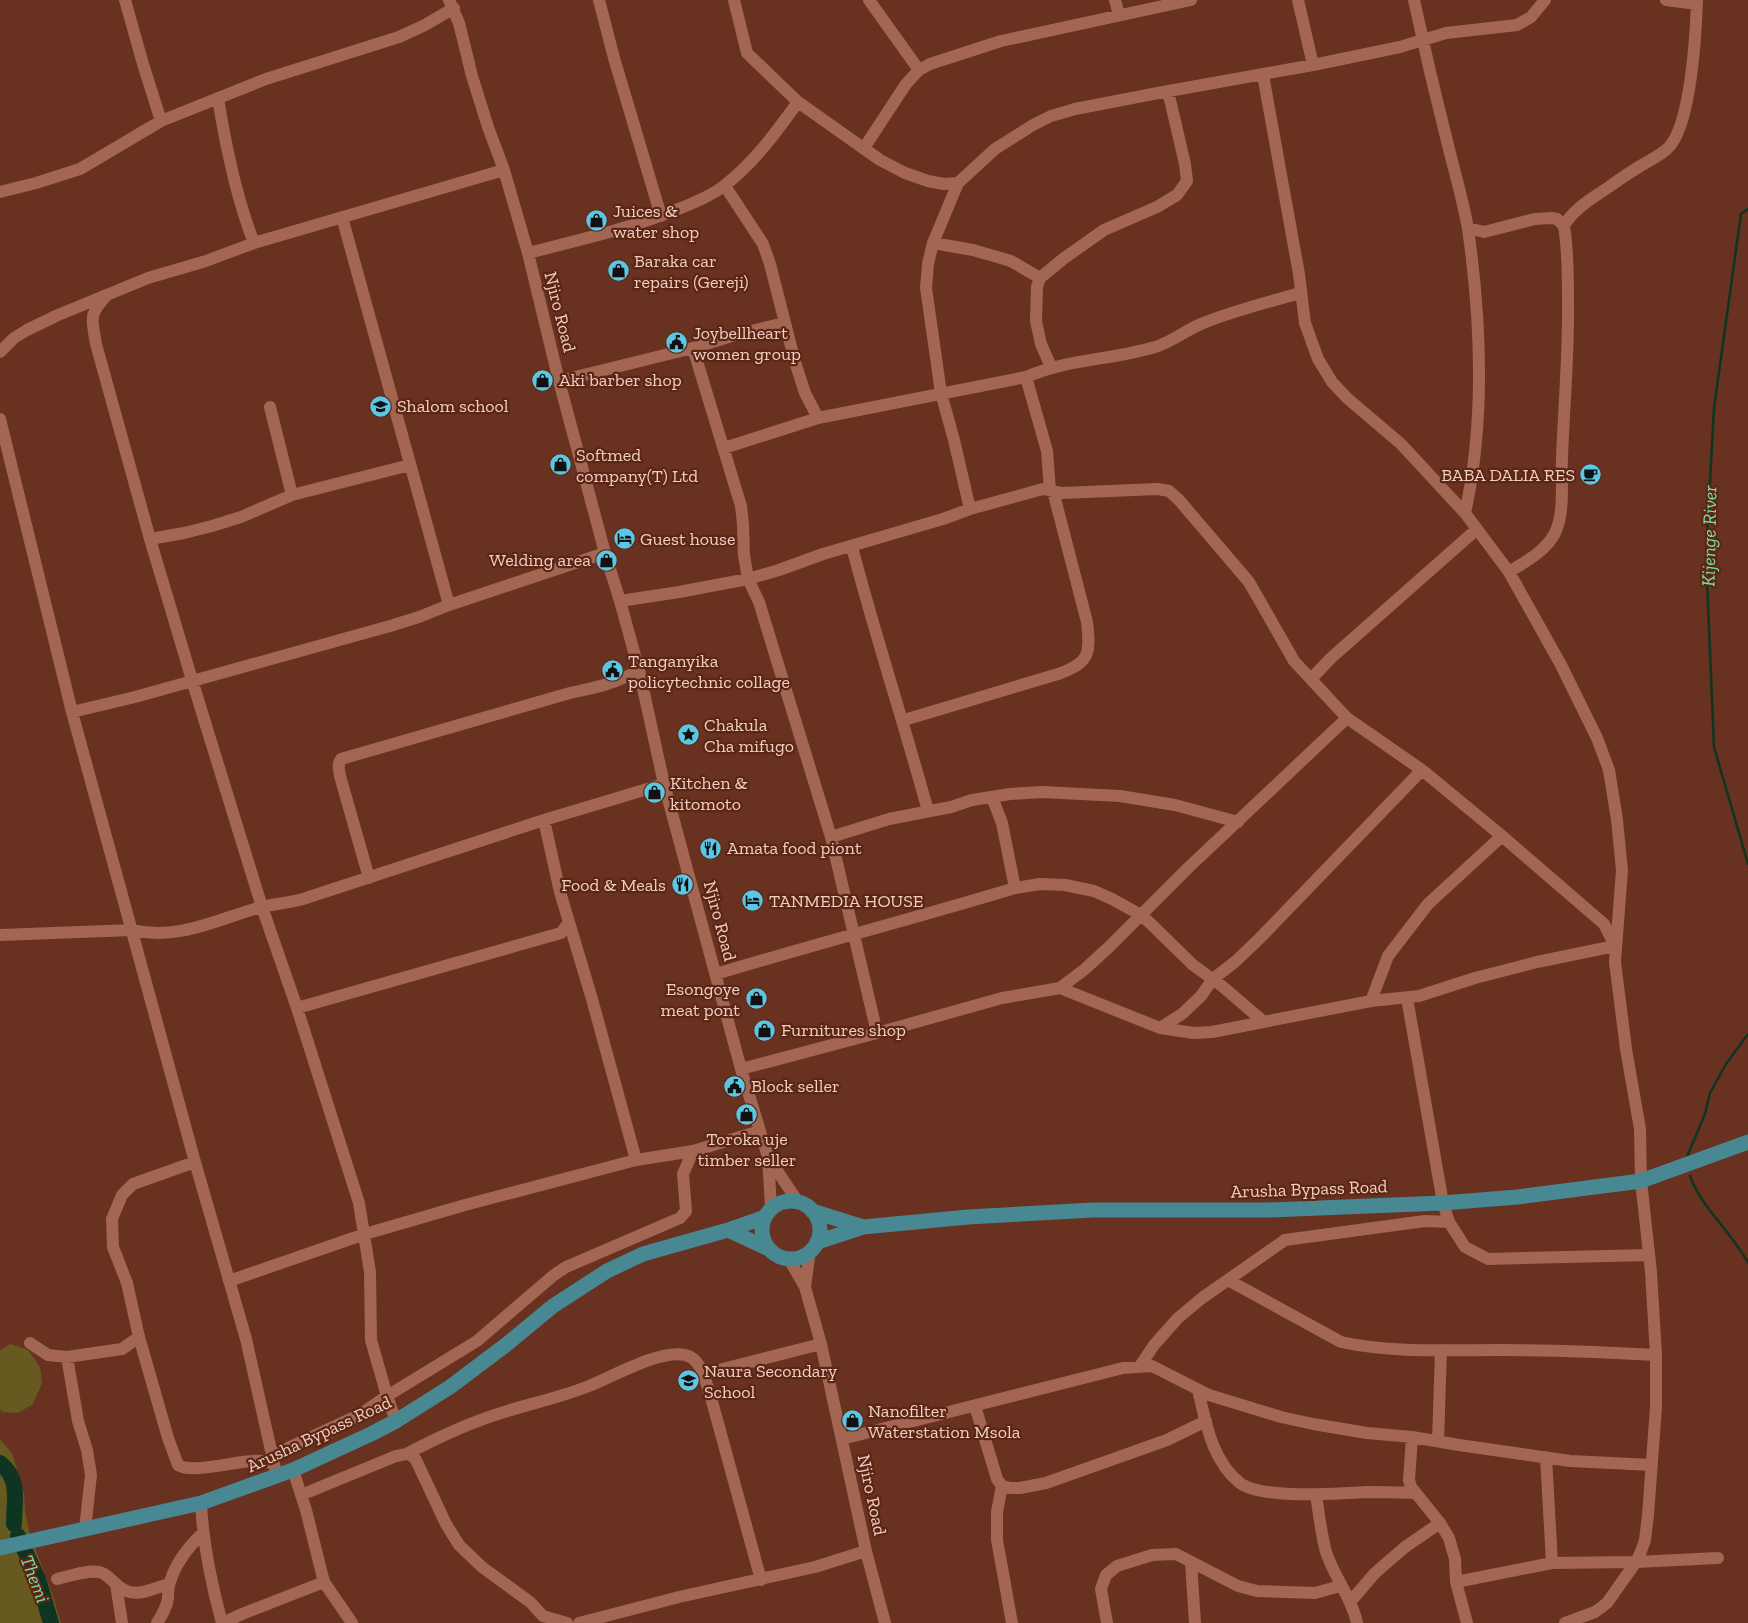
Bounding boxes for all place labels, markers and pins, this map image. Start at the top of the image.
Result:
place label: Juices & water shop [613,200,699,243]
shop icon: Juices & water shop [585,209,609,233]
place label: Baraka car repairs (Gereji) [634,250,749,293]
shop icon: Baraka car repairs (Gereji) [606,259,630,283]
place label: Joybellheart women group [693,322,801,365]
public building icon: Joybellheart women group [665,331,689,355]
shop icon: Aki barber shop [531,368,555,392]
place label: Aki barber shop [559,369,682,391]
school or university icon: Shalom school [369,394,393,418]
place label: Shalom school [397,395,509,417]
place label: Softmed company(T) Ltd [576,444,698,487]
shop icon: Softmed company(T) Ltd [548,453,572,477]
cafe icon: BABA DALIA RES [1579,463,1603,487]
place label: BABA DALIA RES [1441,464,1575,486]
hotel icon: Guest house [612,527,636,551]
place label: Guest house [640,528,735,550]
shop icon: Welding area [595,548,619,572]
place label: Welding area [489,549,591,571]
place label: Tanganyika policytechnic collage [628,650,790,693]
public building icon: Tanganyika policytechnic collage [600,659,624,683]
place label: Chakula Cha mifugo [704,714,794,757]
place icon: Chakula Cha mifugo [676,723,700,747]
place label: Kitchen & kitomoto [670,772,748,815]
shop icon: Kitchen & kitomoto [642,781,666,805]
restaurant icon: Amata food piont [699,836,723,860]
place label: Amata food piont [727,837,862,859]
restaurant icon: Food & Meals [670,873,694,897]
place label: Food & Meals [561,874,666,896]
hotel icon: TANMEDIA HOUSE [741,889,765,913]
place label: TANMEDIA HOUSE [769,890,923,912]
place label: Esongoye meat pont [660,978,740,1021]
shop icon: Esongoye meat pont [744,987,768,1011]
shop icon: Furnitures shop [753,1018,777,1042]
place label: Furnitures shop [781,1019,906,1041]
public building icon: Block seller [723,1074,747,1098]
place label: Block seller [751,1075,840,1097]
shop icon: Toroka uje timber seller [735,1102,759,1126]
place label: Toroka uje timber seller [698,1128,796,1171]
place label: Naura Secondary School [704,1360,838,1403]
school or university icon: Naura Secondary School [676,1369,700,1393]
place label: Nanofilter Waterstation Msola [868,1400,1021,1443]
shop icon: Nanofilter Waterstation Msola [840,1409,864,1433]

